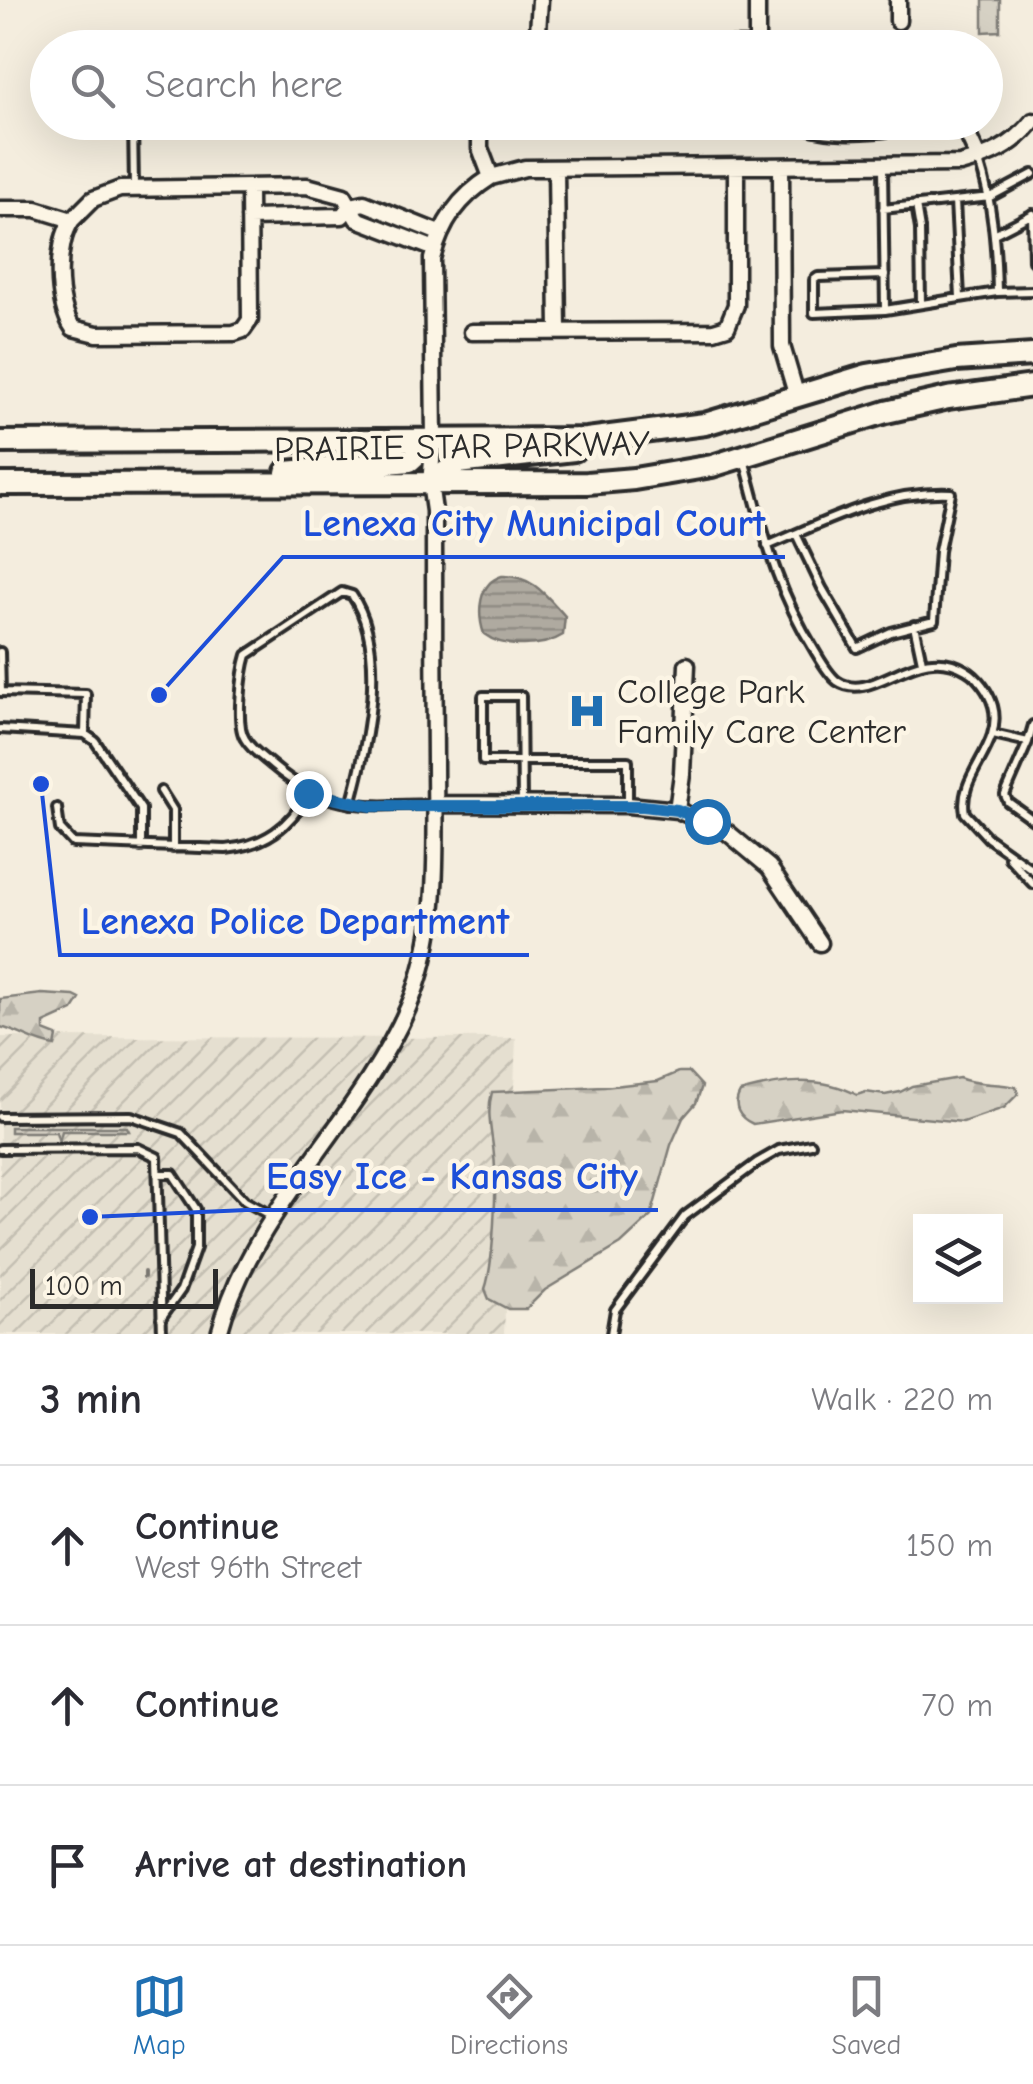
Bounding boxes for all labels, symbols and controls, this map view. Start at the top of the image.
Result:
search box [30,30,1003,140]
icon: search [65,58,120,113]
text: Search here [145,63,343,107]
street label: PRAIRIE STAR PARKWAY [274,423,650,470]
callout: Lenexa City Municipal Court [283,489,785,557]
text: Lenexa City Municipal Court [303,502,766,546]
place label: College Park Family Care Center [617,671,906,752]
hospital icon: College Park Family Care Center [566,690,608,732]
route end [286,771,332,817]
route start [685,799,731,845]
callout: Lenexa Police Department [60,887,529,955]
text: Lenexa Police Department [81,900,510,944]
callout: Easy Ice - Kansas City [246,1142,658,1210]
text: Easy Ice - Kansas City [266,1155,639,1199]
map controls [913,1214,1003,1304]
button: layers [913,1214,1003,1304]
scale bar [30,1264,218,1308]
text: 100 m [45,1270,123,1302]
text: 3 min [40,1375,142,1424]
text: Walk · 220 m [811,1381,993,1418]
text: Continue [135,1505,279,1549]
icon: ahead [40,1518,95,1573]
text: 150 m [906,1527,993,1564]
text: West 96th Street [135,1549,361,1586]
icon: ahead [40,1678,95,1733]
text: Continue [135,1683,279,1727]
text: 70 m [921,1687,993,1724]
icon: arrive [40,1838,95,1893]
text: Arrive at destination [135,1843,467,1887]
tab: Map [132,1969,187,2061]
tab: Directions [450,1969,568,2061]
tab: Saved [831,1969,901,2061]

